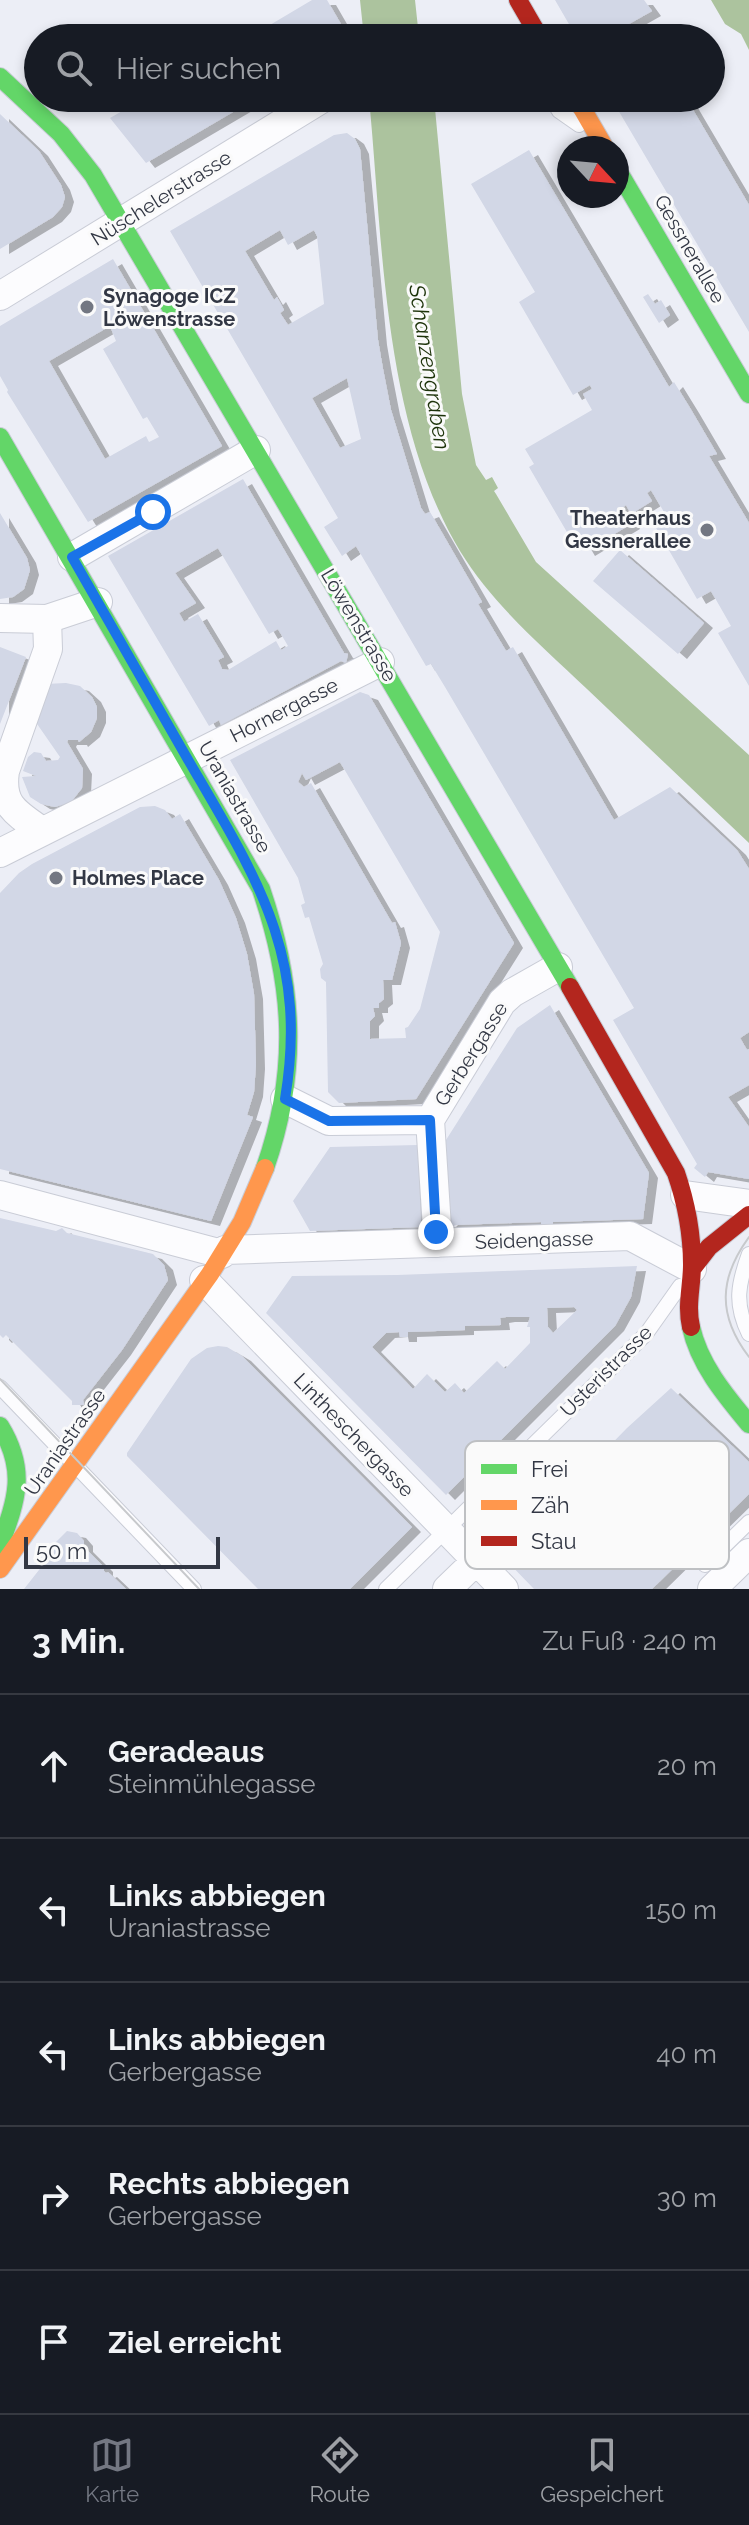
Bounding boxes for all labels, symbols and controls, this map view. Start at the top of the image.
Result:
search box [24,24,725,112]
icon: search [52,46,96,90]
text: Hier suchen [116,51,281,86]
north arrow [557,136,629,208]
street label: Nüschelerstrasse [86,145,236,251]
street label: Gessnerallee [649,191,731,308]
water label: Schanzengraben [404,282,456,451]
place label: Synagoge ICZ Löwenstrasse [103,284,236,331]
marker: Synagoge ICZ Löwenstrasse [78,298,96,316]
route start [135,494,171,530]
place label: Theaterhaus Gessnerallee [565,506,691,553]
marker: Theaterhaus Gessnerallee [698,521,716,539]
street label: Löwenstrasse [316,564,402,686]
street label: Hornergasse [226,672,342,747]
street label: Uraniastrasse [193,737,277,857]
place label: Holmes Place [72,866,204,890]
marker: Holmes Place [47,869,65,887]
street label: Gerbergasse [429,997,513,1110]
route end [418,1214,454,1250]
street label: Seidengasse [474,1226,594,1254]
street label: Usteristrasse [555,1320,657,1422]
street label: Lintheschergasse [289,1368,419,1502]
street label: Uraniastrasse [19,1384,111,1500]
legend [465,1441,729,1569]
text: Frei [531,1456,568,1482]
text: Zäh [531,1492,570,1518]
text: Stau [531,1528,577,1554]
scale bar [24,1533,220,1569]
text: 50 m [36,1538,87,1564]
text: 3 Min. [32,1621,125,1661]
text: Zu Fuß · 240 m [542,1626,717,1656]
text: Geradeaus [108,1734,264,1769]
icon: ahead [32,1744,76,1788]
text: 20 m [657,1751,717,1781]
text: Steinmühlegasse [108,1769,316,1799]
text: Links abbiegen [108,1878,326,1913]
icon: left [32,1888,76,1932]
text: 150 m [645,1895,717,1925]
text: Uraniastrasse [108,1913,271,1943]
text: Links abbiegen [108,2022,326,2057]
icon: left [32,2032,76,2076]
text: 40 m [656,2039,717,2069]
text: Gerbergasse [108,2057,262,2087]
text: Rechts abbiegen [108,2166,350,2201]
icon: right [32,2176,76,2220]
text: 30 m [657,2183,717,2213]
text: Gerbergasse [108,2201,262,2231]
icon: arrive [32,2320,76,2364]
text: Ziel erreicht [108,2325,281,2360]
tab: Karte [85,2433,139,2507]
tab: Route [310,2433,370,2507]
tab: Gespeichert [540,2433,664,2507]

